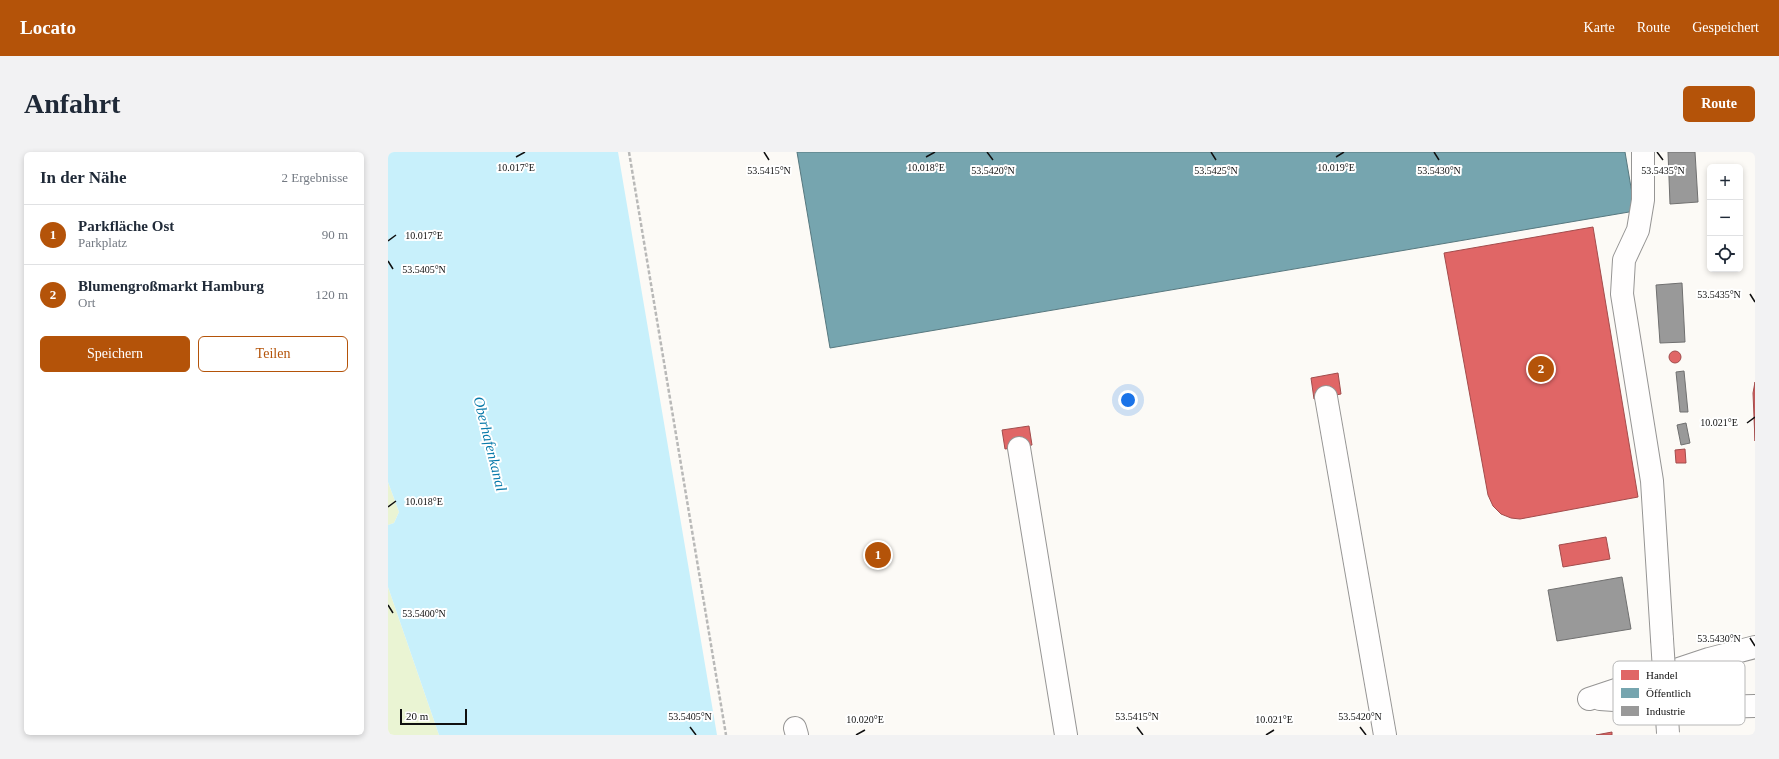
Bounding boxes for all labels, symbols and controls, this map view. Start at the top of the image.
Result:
text: Locato [20,17,76,38]
text: Karte [1584,20,1615,35]
text: Route [1637,20,1670,35]
text: Gespeichert [1692,20,1759,35]
button: Route [1683,86,1755,122]
text: Anfahrt [24,88,120,119]
text: 10.017°E [497,162,535,173]
text: 10.018°E [907,162,945,173]
text: 10.019°E [1317,162,1355,173]
map controls [1707,164,1743,272]
button: + [1707,164,1743,200]
text: 53.5415°N [747,165,791,176]
text: 53.5420°N [971,165,1015,176]
text: 53.5425°N [1194,165,1238,176]
text: 53.5430°N [1417,165,1461,176]
text: 53.5435°N [1641,165,1685,176]
text: In der Nähe [40,168,127,187]
text: 2 Ergebnisse [281,170,348,185]
button: − [1707,200,1743,236]
text: Parkfläche Ost [78,218,174,234]
text: 1 [50,227,56,242]
text: 90 m [322,227,348,242]
text: 10.017°E [405,230,443,241]
text: Parkplatz [78,235,127,250]
button: locate [1707,236,1743,272]
text: 53.5405°N [402,264,446,275]
text: Blumengroßmarkt Hamburg [78,278,264,294]
text: 2 [50,287,56,302]
text: 120 m [315,287,348,302]
text: 53.5435°N [1697,289,1741,300]
text: Ort [78,295,95,310]
button: Speichern [40,336,190,372]
button: Teilen [198,336,348,372]
pin: 2 [1528,354,1554,384]
your location [1118,390,1138,410]
water label: Oberhafenkanal [470,395,510,493]
text: 10.021°E [1700,417,1738,428]
text: 10.018°E [405,496,443,507]
pin: 1 [865,540,891,570]
text: 53.5400°N [402,608,446,619]
text: 53.5430°N [1697,633,1741,644]
legend [1613,661,1745,725]
text: Handel [1646,669,1678,681]
text: Öffentlich [1646,687,1692,699]
text: Industrie [1646,705,1685,717]
scale bar [400,707,467,726]
text: 20 m [406,710,428,722]
text: 53.5405°N [668,711,712,722]
text: 53.5415°N [1115,711,1159,722]
text: 53.5420°N [1338,711,1382,722]
text: 10.020°E [846,714,884,725]
text: 10.021°E [1255,714,1293,725]

